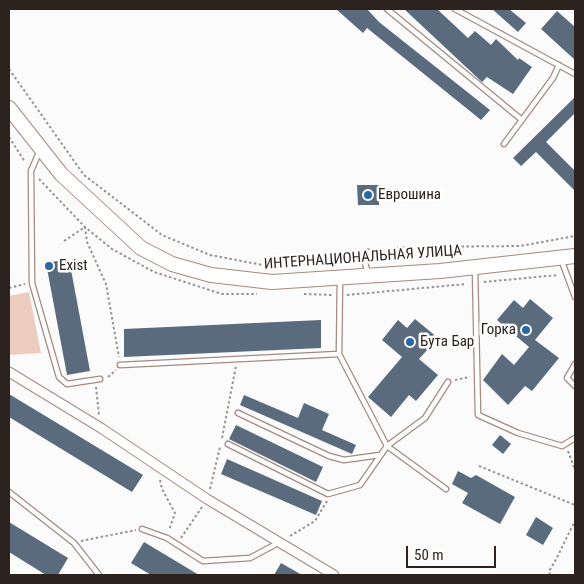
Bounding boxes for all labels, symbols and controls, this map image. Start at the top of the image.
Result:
place label: Еврошина [378,186,441,204]
marker: Еврошина [362,189,374,201]
street label: ИНТЕРНАЦИОНАЛЬНАЯ УЛИЦА [263,242,463,274]
place label: Exist [59,257,88,275]
marker: Exist [43,260,55,272]
place label: Горка [481,321,516,339]
marker: Горка [520,324,532,336]
place label: Бута Бар [420,333,474,351]
marker: Бута Бар [404,336,416,348]
scale bar [409,536,499,568]
text: 50 m [414,546,444,564]

